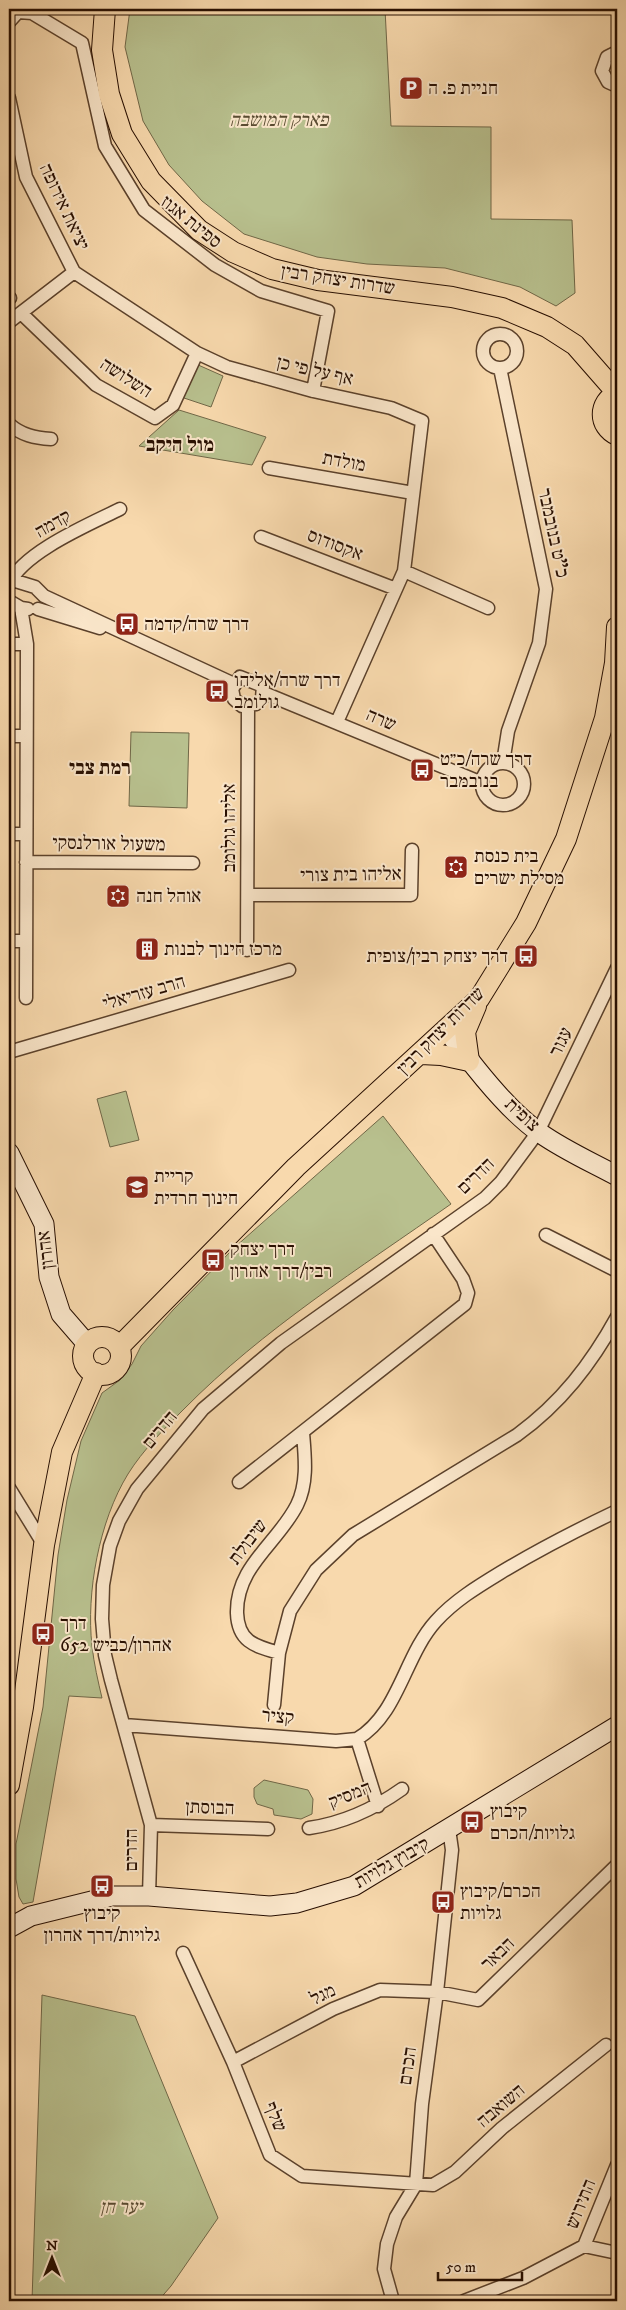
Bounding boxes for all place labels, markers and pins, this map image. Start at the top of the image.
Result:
parking icon: חניית פ. ה [398,75,424,101]
place label: חניית פ. ה [428,77,498,100]
bus stop icon: דרך שרה/קדמה [114,611,140,637]
place label: דרך שרה/קדמה [144,613,249,636]
place label: דרך שרה/אליהו גולומב [234,669,340,714]
bus stop icon: דרך שרה/אליהו גולומב [204,678,230,704]
place label: דרך שרה/כ״ט בנובמבר [440,748,532,793]
bus stop icon: דרך שרה/כ״ט בנובמבר [409,757,435,783]
place label: בית כנסת מסילת ישרים [474,845,564,890]
synagogue icon: בית כנסת מסילת ישרים [443,854,469,880]
synagogue icon: אוהל חנה [105,883,131,909]
place label: אוהל חנה [136,885,201,908]
building icon: מרכז חינוך לבנות [134,936,160,962]
place label: מרכז חינוך לבנות [164,938,282,961]
bus stop icon: דרך יצחק רבין/צופית [513,943,539,969]
place label: דרך יצחק רבין/צופית [366,945,508,968]
place label: קריית חינוך חרדית [154,1165,238,1210]
school or university icon: קריית חינוך חרדית [124,1174,150,1200]
place label: דרך יצחק רבין/דרך אהרון [230,1238,332,1283]
bus stop icon: דרך יצחק רבין/דרך אהרון [200,1247,226,1273]
place label: דרך אהרון/כביש 652 [60,1612,172,1657]
bus stop icon: דרך אהרון/כביש 652 [30,1621,56,1647]
place label: קיבוץ גלויות/הכרם [490,1800,575,1845]
bus stop icon: קיבוץ גלויות/הכרם [459,1809,485,1835]
bus stop icon: קיבוץ גלויות/דרך אהרון [89,1873,115,1899]
place label: הכרם/קיבוץ גלויות [460,1880,541,1925]
bus stop icon: הכרם/קיבוץ גלויות [430,1889,456,1915]
place label: קיבוץ גלויות/דרך אהרון [44,1902,160,1947]

